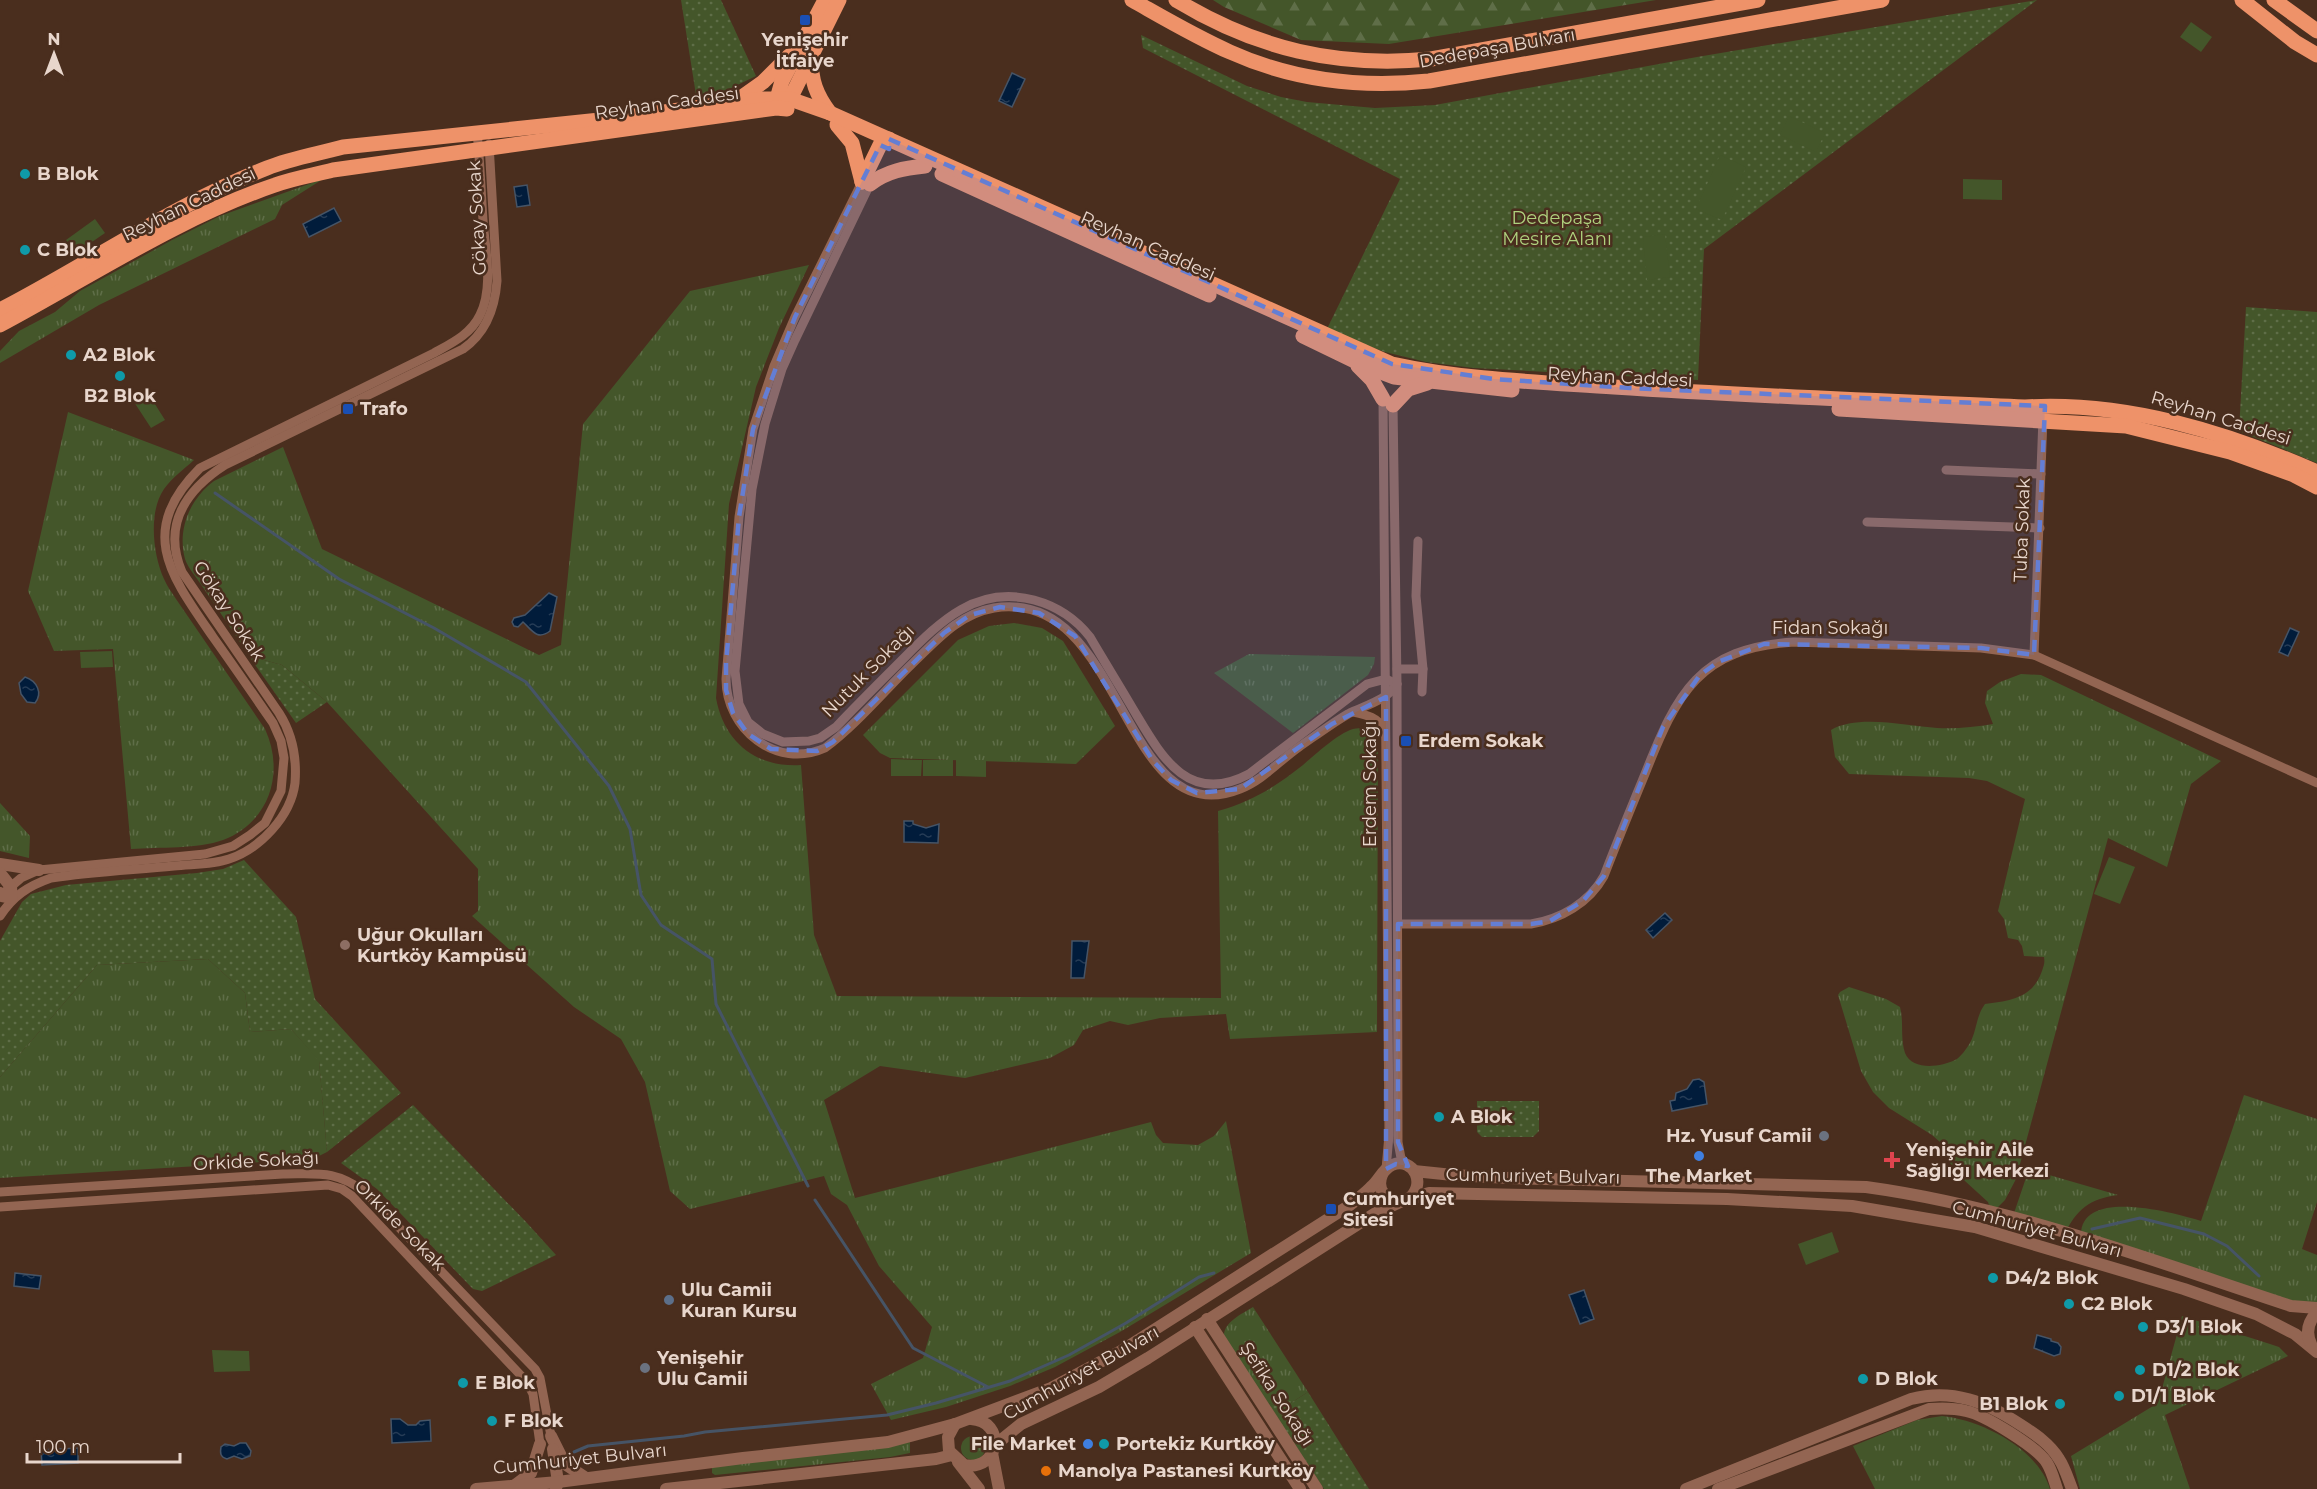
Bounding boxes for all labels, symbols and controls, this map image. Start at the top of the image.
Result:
marker: Yenişehir İtfaiye [798,13,812,27]
street label: Dedepaşa Bulvarı [1417,23,1577,73]
north arrow [24,24,84,84]
place label: Yenişehir İtfaiye [761,29,849,72]
text: N [48,30,60,49]
street label: Reyhan Caddesi [593,82,741,124]
street label: Gökay Sokak [463,160,491,276]
street label: Reyhan Caddesi [119,162,259,246]
place label: B Blok [37,163,99,185]
marker: B Blok [18,167,32,181]
street label: Reyhan Caddesi [1077,206,1219,286]
park label: Dedepaşa Mesire Alanı [1502,207,1612,250]
place label: C Blok [37,239,98,261]
marker: C Blok [18,243,32,257]
place label: A2 Blok [82,344,155,366]
marker: A2 Blok [64,348,78,362]
street label: Reyhan Caddesi [1547,362,1693,392]
marker: B2 Blok [113,369,127,383]
place label: B2 Blok [84,385,156,407]
street label: Reyhan Caddesi [2148,386,2294,450]
place label: Trafo [360,398,408,420]
marker: Trafo [341,402,355,416]
street label: Tuba Sokak [2009,477,2035,582]
street label: Gökay Sokak [188,557,270,665]
street label: Fidan Sokağı [1772,617,1888,639]
street label: Nutuk Sokağı [817,620,919,722]
street label: Erdem Sokağı [1359,721,1381,847]
place label: Erdem Sokak [1418,730,1543,752]
marker: Erdem Sokak [1399,734,1413,748]
place label: Uğur Okulları Kurtköy Kampüsü [357,924,527,967]
marker: Uğur Okulları Kurtköy Kampüsü [338,938,352,952]
place label: A Blok [1450,1106,1513,1128]
marker: A Blok [1432,1110,1446,1124]
place label: Hz. Yusuf Camii [1666,1125,1812,1147]
marker: Hz. Yusuf Camii [1817,1129,1831,1143]
place label: Yenişehir Aile Sağlığı Merkezi [1905,1139,2049,1182]
street label: Orkide Sokağı [192,1147,320,1175]
marker: The Market [1692,1149,1706,1163]
marker: Yenişehir Aile Sağlığı Merkezi [1883,1151,1901,1169]
street label: Cumhuriyet Bulvarı [1446,1163,1620,1189]
place label: The Market [1646,1165,1752,1187]
street label: Orkide Sokak [350,1175,450,1275]
place label: Cumhuriyet Sitesi [1343,1188,1455,1231]
street label: Cumhuriyet Bulvarı [1950,1196,2124,1262]
marker: Cumhuriyet Sitesi [1324,1202,1338,1216]
place label: D4/2 Blok [2005,1267,2098,1289]
marker: D4/2 Blok [1986,1271,2000,1285]
place label: Ulu Camii Kuran Kursu [681,1279,797,1322]
marker: Ulu Camii Kuran Kursu [662,1293,676,1307]
place label: C2 Blok [2081,1293,2153,1315]
marker: C2 Blok [2062,1297,2076,1311]
place label: D3/1 Blok [2155,1316,2243,1338]
marker: D3/1 Blok [2136,1320,2150,1334]
street label: Cumhuriyet Bulvarı [999,1321,1163,1425]
street label: Şefika Sokağı [1235,1338,1319,1450]
place label: Yenişehir Ulu Camii [656,1347,748,1390]
place label: D1/2 Blok [2152,1359,2239,1381]
marker: Yenişehir Ulu Camii [638,1361,652,1375]
marker: D1/2 Blok [2133,1363,2147,1377]
place label: D Blok [1875,1368,1938,1390]
place label: E Blok [475,1372,535,1394]
marker: D Blok [1856,1372,1870,1386]
marker: E Blok [456,1376,470,1390]
place label: D1/1 Blok [2131,1385,2215,1407]
marker: D1/1 Blok [2112,1389,2126,1403]
place label: B1 Blok [1979,1393,2048,1415]
marker: B1 Blok [2053,1397,2067,1411]
place label: F Blok [504,1410,564,1432]
marker: F Blok [485,1414,499,1428]
scale bar [27,1426,180,1464]
place label: File Market [971,1433,1076,1455]
place label: Portekiz Kurtköy [1116,1433,1275,1455]
text: 100 m [36,1436,90,1458]
marker: File Market [1081,1437,1095,1451]
marker: Portekiz Kurtköy [1097,1437,1111,1451]
street label: Cumhuriyet Bulvarı [492,1439,668,1479]
place label: Manolya Pastanesi Kurtköy [1058,1460,1314,1482]
marker: Manolya Pastanesi Kurtköy [1039,1464,1053,1478]

